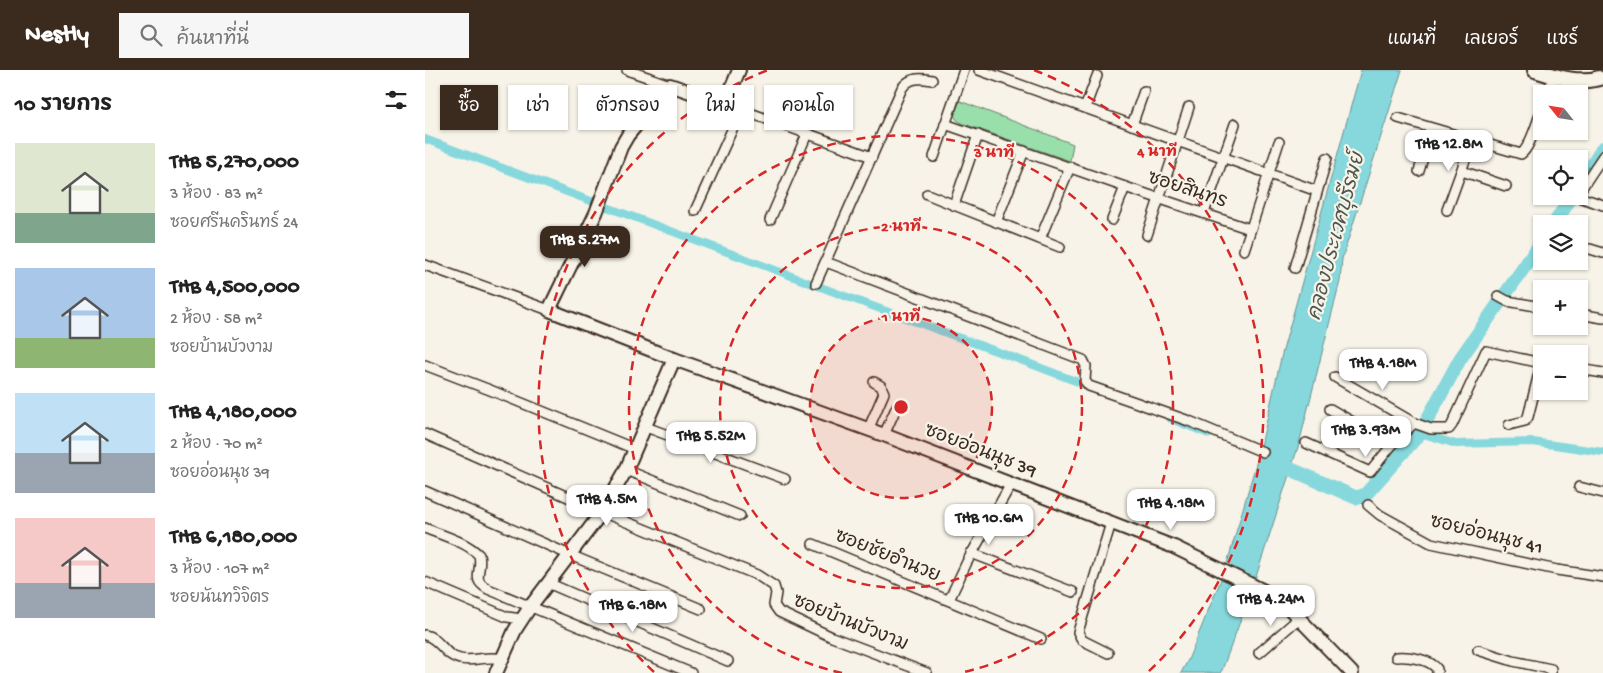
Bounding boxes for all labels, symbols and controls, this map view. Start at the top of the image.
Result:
search box [119,13,469,58]
text: Nestly [25,21,89,50]
icon: search [137,21,165,49]
text: ค้นหาที่นี่ [177,29,249,52]
text: แผนที่ [1388,30,1436,51]
text: เลเยอร์ [1464,30,1518,51]
text: แชร์ [1546,30,1578,51]
chip: ซื้อ [440,85,498,130]
chip: เช่า [508,85,568,130]
chip: ตัวกรอง [578,85,677,130]
chip: ใหม่ [687,85,754,130]
chip: คอนโด [764,85,853,130]
north arrow [1533,85,1587,140]
map controls [1533,85,1588,400]
icon: filters [382,86,410,114]
text: 10 รายการ [15,94,112,119]
pin: THB 12.8M [1392,129,1506,172]
text: THB 12.8M [1416,136,1482,155]
text: 4 นาที [1136,141,1177,162]
text: 3 นาที [973,142,1014,163]
water label: คลองประเวศบุรีรมย์ [1300,146,1372,323]
button: locate [1533,150,1588,205]
text: THB 5,270,000 [170,151,299,176]
icon: home [55,163,115,223]
street label: ซอยสินทร [1144,165,1230,215]
text: 3 ห้อง · 83 m² [170,186,263,205]
text: ซอยศรีนครินทร์ 24 [170,215,298,234]
button: layers [1533,215,1588,270]
text: 2 นาที [881,216,921,237]
pin: THB 5.27M [528,226,642,268]
text: THB 5.27M [551,232,619,251]
text: THB 4,500,000 [170,276,300,301]
button: + [1533,280,1588,335]
icon: home [55,288,115,348]
text: 1 นาที [881,306,921,327]
text: 2 ห้อง · 58 m² [170,311,262,330]
text: ซอยบ้านบัวงาม [170,340,273,359]
button: − [1533,345,1588,400]
pin: THB 4.18M [1326,348,1440,391]
text: THB 4.18M [1350,355,1416,374]
centre of rings [892,398,910,416]
text: THB 4,180,000 [170,401,297,426]
icon: home [55,413,115,473]
pin: THB 3.93M [1309,416,1423,458]
street label: ซอยอ่อนนุช 39 [921,417,1041,484]
pin: THB 5.52M [654,422,768,464]
text: THB 3.93M [1332,422,1400,441]
text: THB 5.52M [677,428,745,447]
text: 2 ห้อง · 70 m² [170,436,263,455]
text: ซอยอ่อนนุช 39 [170,465,270,484]
pin: THB 4.5M [555,484,659,527]
pin: THB 4.18M [1114,488,1228,531]
text: THB 4.5M [577,491,637,510]
text: THB 4.18M [1138,495,1204,514]
pin: THB 10.6M [932,504,1046,546]
street label: ซอยอ่อนนุช 41 [1427,508,1546,561]
text: THB 10.6M [955,510,1023,529]
street label: ซอยชัยอำนวย [831,523,944,589]
text: THB 6,180,000 [170,526,297,551]
icon: home [55,538,115,598]
text: 3 ห้อง · 107 m² [170,561,270,580]
pin: THB 4.24M [1214,584,1328,627]
street label: ซอยบ้านบัวงาม [789,588,912,658]
text: ซอยนันทวิจิตร [170,590,270,609]
pin: THB 6.18M [576,590,690,633]
text: THB 4.24M [1238,591,1304,610]
text: THB 6.18M [600,597,666,616]

